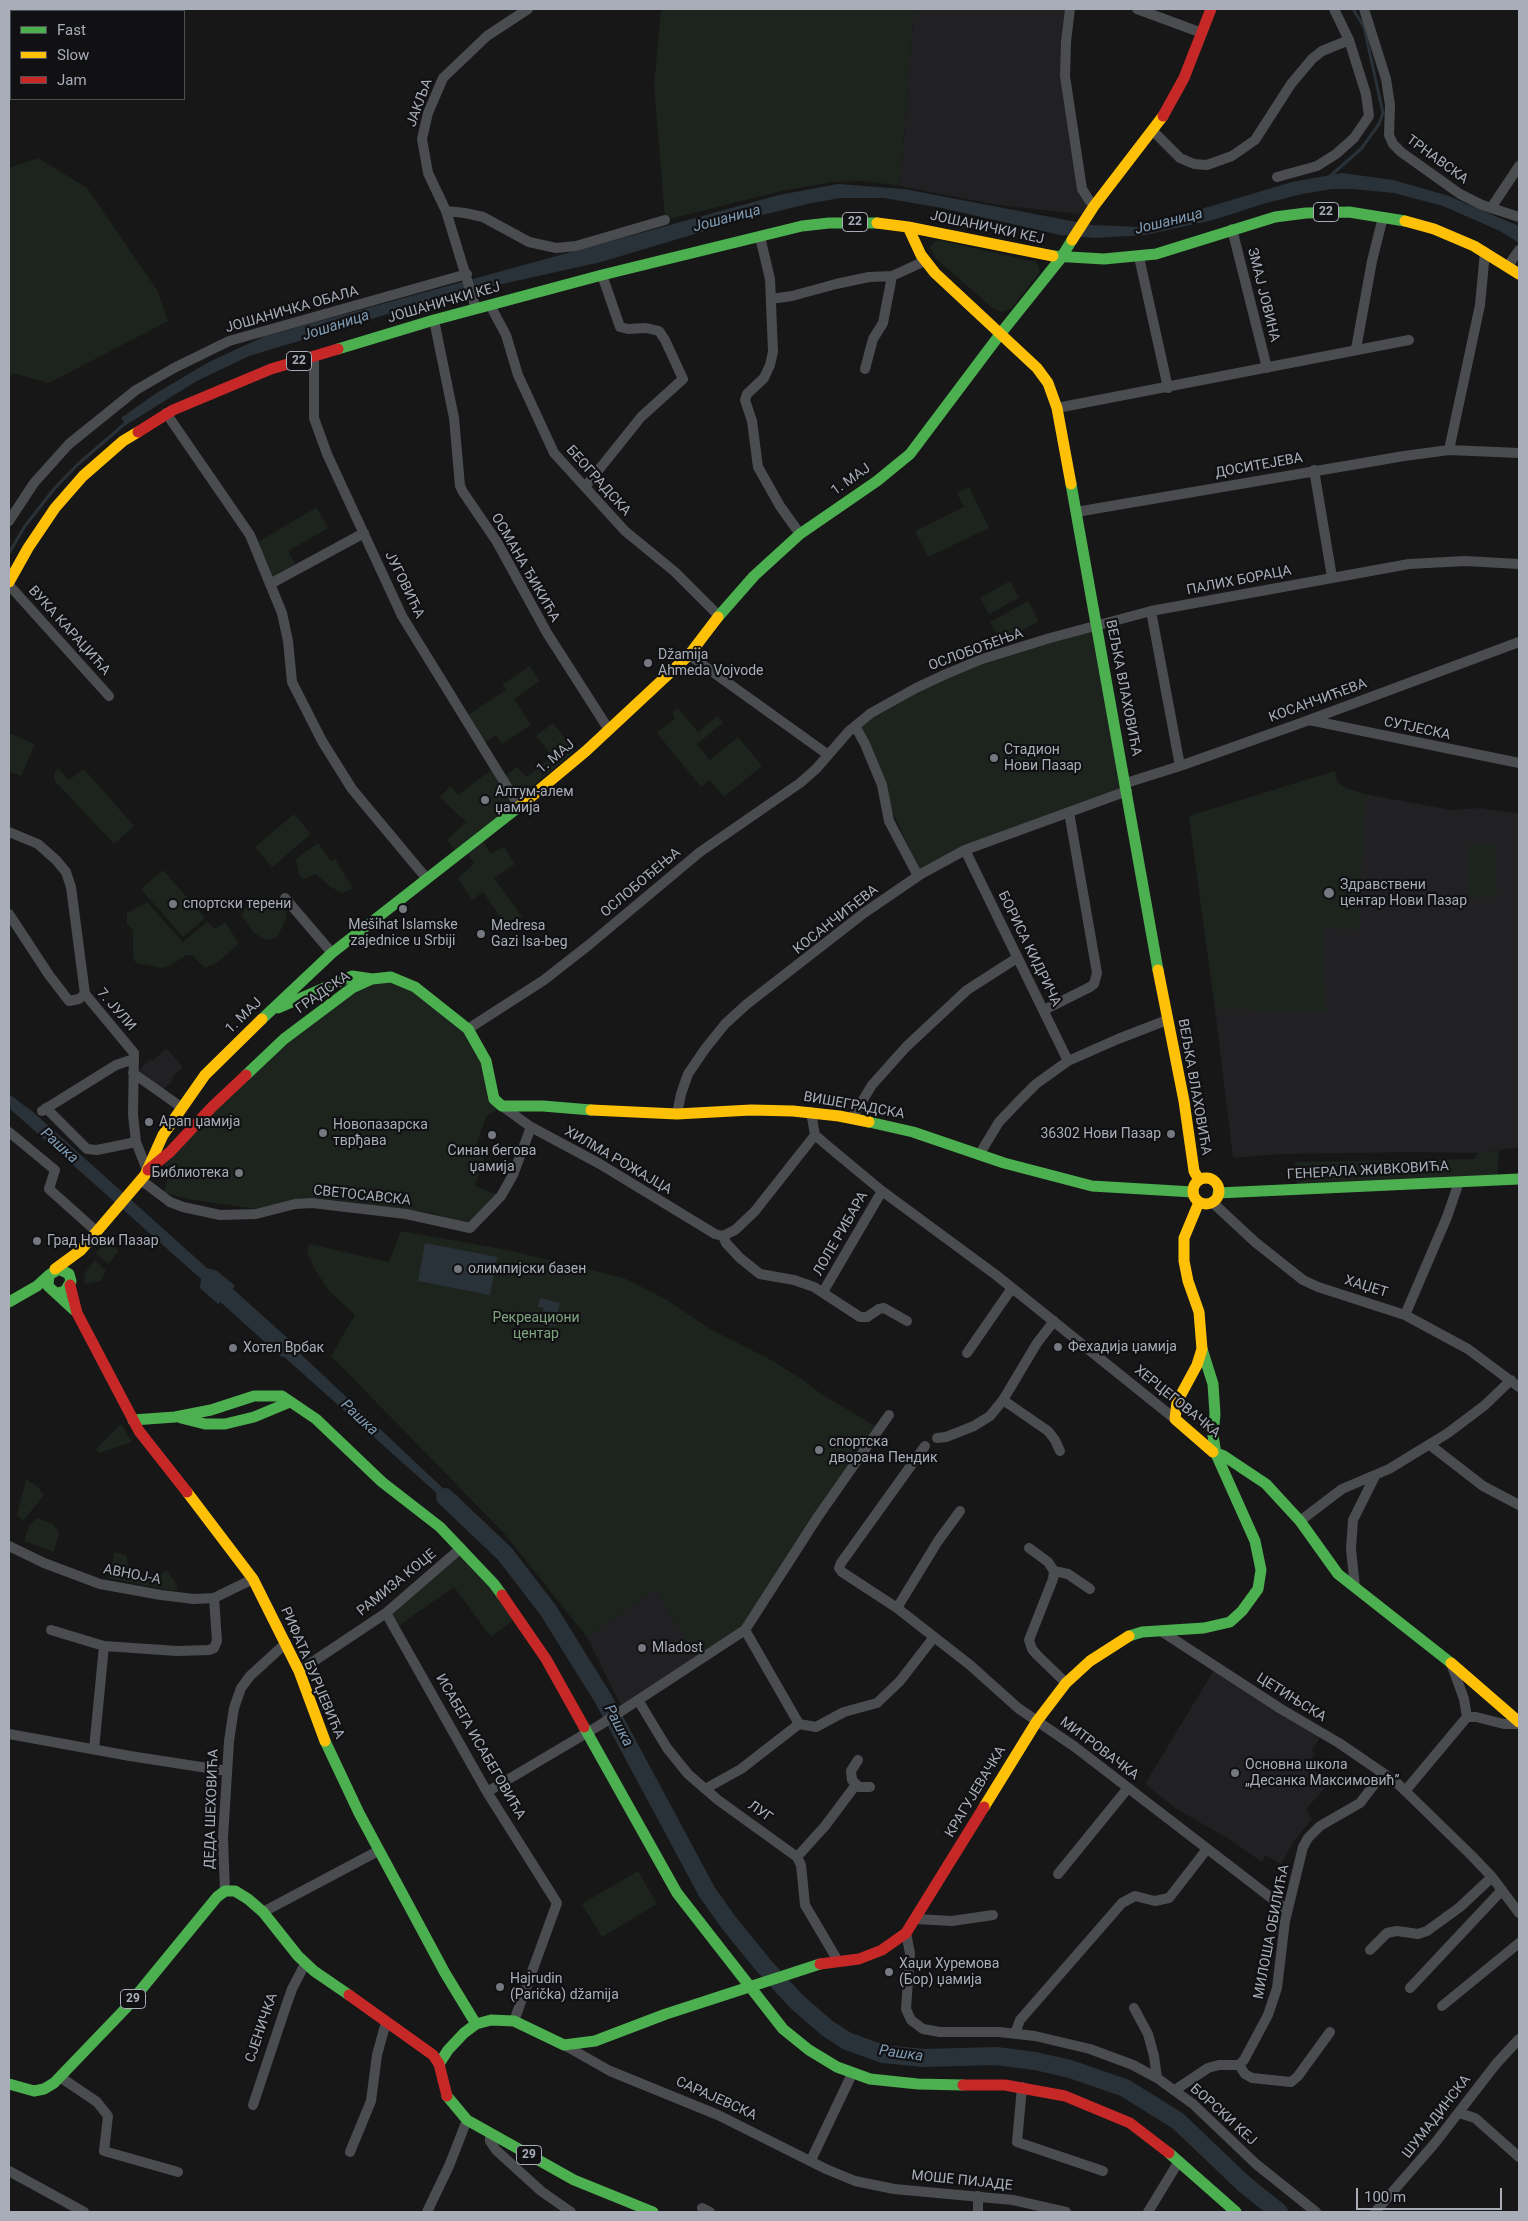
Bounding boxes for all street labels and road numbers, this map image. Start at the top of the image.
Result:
street label: ЈАКЉА [404,77,436,129]
street label: ТРНАВСКА [1403,132,1471,188]
road number: 22 [1314,202,1338,222]
street label: ЈОШАНИЧКИ КЕЈ [928,208,1046,248]
road number: 22 [842,212,868,232]
street label: ЗМАЈ ЈОВИНА [1243,246,1283,344]
street label: ЈОШАНИЧКИ КЕЈ [386,279,502,327]
street label: ЈОШАНИЧКА ОБАЛА [224,283,360,337]
road number: 22 [286,352,312,371]
street label: БЕОГРАДСКА [562,442,634,520]
street label: ДОСИТЕЈЕВА [1214,450,1304,482]
street label: 1. МАЈ [828,460,874,500]
street label: ОСМАНА ЂИКИЋА [487,511,563,625]
street label: ЈУГОВИЋА [381,549,427,621]
street label: ПАЛИХ БОРАЦА [1185,563,1293,599]
street label: ВУКА КАРАЏИЋА [24,583,114,679]
street label: ВЕЉКА ВЛАХОВИЋА [1102,618,1144,758]
street label: ОСЛОБОЂЕЊА [926,625,1026,675]
street label: КОСАНЧИЋЕВА [1267,675,1369,727]
street label: СУТЈЕСКА [1382,714,1452,744]
street label: 1. МАЈ [534,736,578,778]
street label: ОСЛОБОЂЕЊА [598,845,684,921]
street label: КОСАНЧИЋЕВА [790,882,882,958]
street label: БОРИСА КИДРИЧА [994,889,1064,1009]
street label: ГРАДСКА [293,968,353,1018]
street label: 7. ЈУЛИ [93,985,139,1035]
street label: 1. МАЈ [222,995,266,1037]
street label: ВЕЉКА ВЛАХОВИЋА [1174,1017,1214,1157]
street label: ВИШЕГРАДСКА [802,1089,906,1123]
street label: ХИЛМА РОЖАЈЦА [561,1123,675,1199]
street label: ГЕНЕРАЛА ЖИВКОВИЋА [1287,1158,1449,1184]
street label: СВЕТОСАВСКА [312,1183,412,1209]
street label: ЛОЛЕ РИБАРА [810,1189,872,1279]
street label: ХАЏЕТ [1342,1272,1390,1302]
street label: ХЕРЦЕГОВАЧКА [1131,1362,1223,1442]
street label: РАМИЗА КОЦЕ [354,1546,440,1620]
street label: АВНОЈ-А [102,1561,162,1589]
street label: РИФАТА БУРЏЕВИЋА [277,1605,347,1741]
street label: ЦЕТИЊСКА [1253,1670,1329,1726]
street label: ИСАБЕГА ИСАБЕГОВИЋА [431,1671,529,1823]
street label: МИТРОВАЧКА [1056,1714,1142,1784]
street label: КРАГУЈЕВАЧКА [942,1743,1010,1841]
street label: ДЕДА ШЕХОВИЋА [202,1749,222,1869]
street label: ЛУГ [744,1798,776,1826]
street label: МИЛОША ОБИЛИЋА [1251,1863,1293,2001]
road number: 29 [120,1990,146,2008]
street label: СЈЕНИЧКА [242,1991,282,2065]
street label: ШУМАДИНСКА [1399,2072,1475,2162]
street label: САРАЈЕВСКА [673,2074,759,2124]
street label: БОРСКИ КЕЈ [1186,2081,1260,2149]
road number: 29 [516,2146,542,2164]
street label: МОШЕ ПИЈАДЕ [911,2167,1013,2195]

